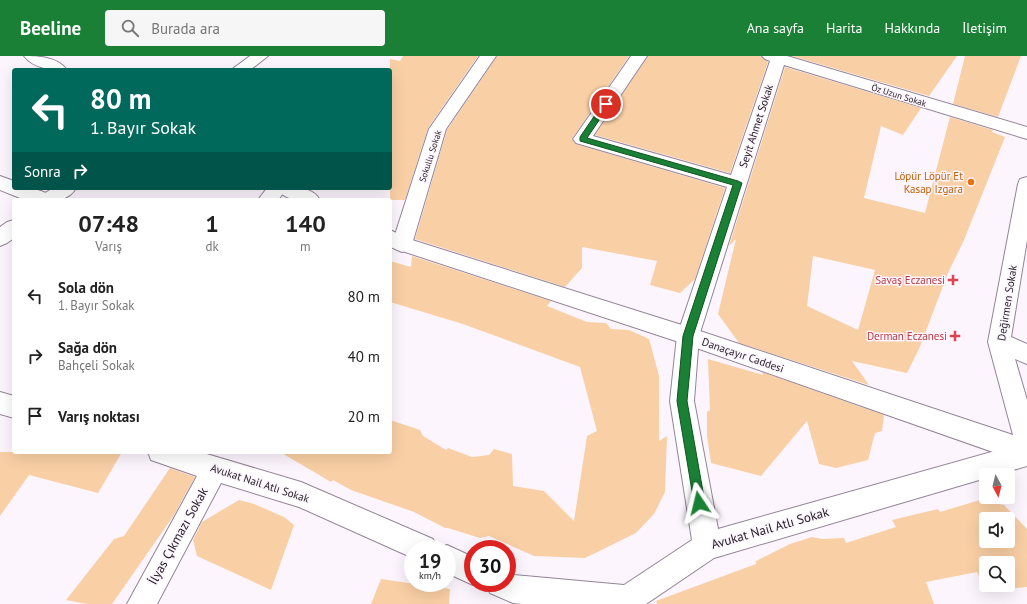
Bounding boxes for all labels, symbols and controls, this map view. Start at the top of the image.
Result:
search box [105,10,385,46]
text: Beeline [20,16,81,40]
icon: search [119,17,141,39]
text: Burada ara [151,19,220,38]
text: Ana sayfa [747,19,804,37]
text: Harita [826,19,863,37]
text: Hakkında [885,19,940,37]
text: İletişim [962,19,1007,37]
text: 80 m [90,80,151,117]
street label: Öz Uzun Sokak [870,81,928,109]
street label: Seyit Ahmet Sokak [736,82,776,170]
icon: left [24,84,76,136]
pin [589,87,623,121]
icon: arrive [595,93,617,115]
text: 1. Bayır Sokak [90,116,196,139]
street label: Sokullu Sokak [416,128,444,183]
icon: right [69,160,91,182]
text: Sonra [24,162,61,181]
place label: Löpür Löpür Et Kasap Izgara [894,169,963,196]
marker: Löpür Löpür Et Kasap Izgara [966,177,976,187]
text: 07:48 [78,208,139,239]
text: 1 [205,208,219,239]
text: 140 [285,208,326,239]
text: Varış [95,238,122,255]
text: dk [205,238,219,255]
text: m [300,238,311,255]
street label: Değirmen Sokak [994,263,1020,342]
place label: Savaş Eczanesi [875,273,945,287]
marker: Savaş Eczanesi [948,275,958,285]
text: Sola dön [58,278,114,297]
icon: left [24,285,46,307]
text: 80 m [347,287,380,306]
text: 1. Bayır Sokak [58,297,135,314]
place label: Derman Eczanesi [867,329,947,343]
marker: Derman Eczanesi [950,331,960,341]
street label: Danaçayır Caddesi [700,334,786,376]
text: Sağa dön [58,338,117,357]
icon: right [24,345,46,367]
text: 40 m [347,347,380,366]
text: Bahçeli Sokak [58,357,135,374]
icon: arrive [24,405,46,427]
text: Varış noktası [58,407,140,426]
text: 20 m [347,407,380,426]
street label: Avukat Nail Atlı Sokak [209,460,312,506]
north arrow [979,468,1015,504]
map controls [979,468,1015,592]
position arrow [678,482,720,524]
street label: İlyas Çıkmazı Sokak [144,484,212,588]
street label: Avukat Nail Atlı Sokak [709,503,832,553]
button: sound [979,512,1015,548]
speed limit sign: 30 [464,540,516,592]
text: 19 [419,548,441,574]
button: search [979,556,1015,592]
text: km/h [419,569,441,582]

